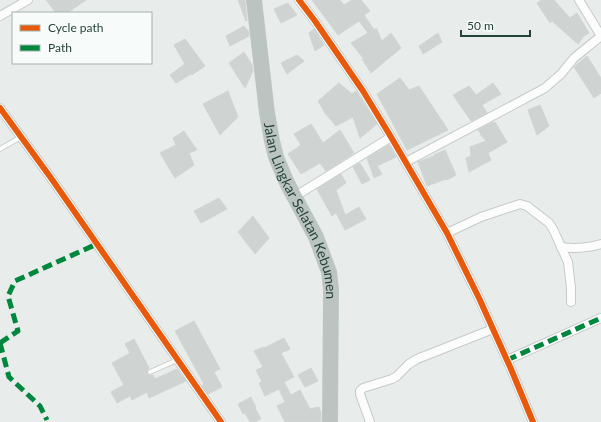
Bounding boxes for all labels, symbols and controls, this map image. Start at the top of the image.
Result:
legend [12,12,152,64]
scale bar [461,12,530,38]
text: 50 m [467,18,494,33]
text: Cycle path [48,20,103,35]
text: Path [48,40,72,55]
street label: Jalan Lingkar Selatan Kebumen [261,121,340,299]

